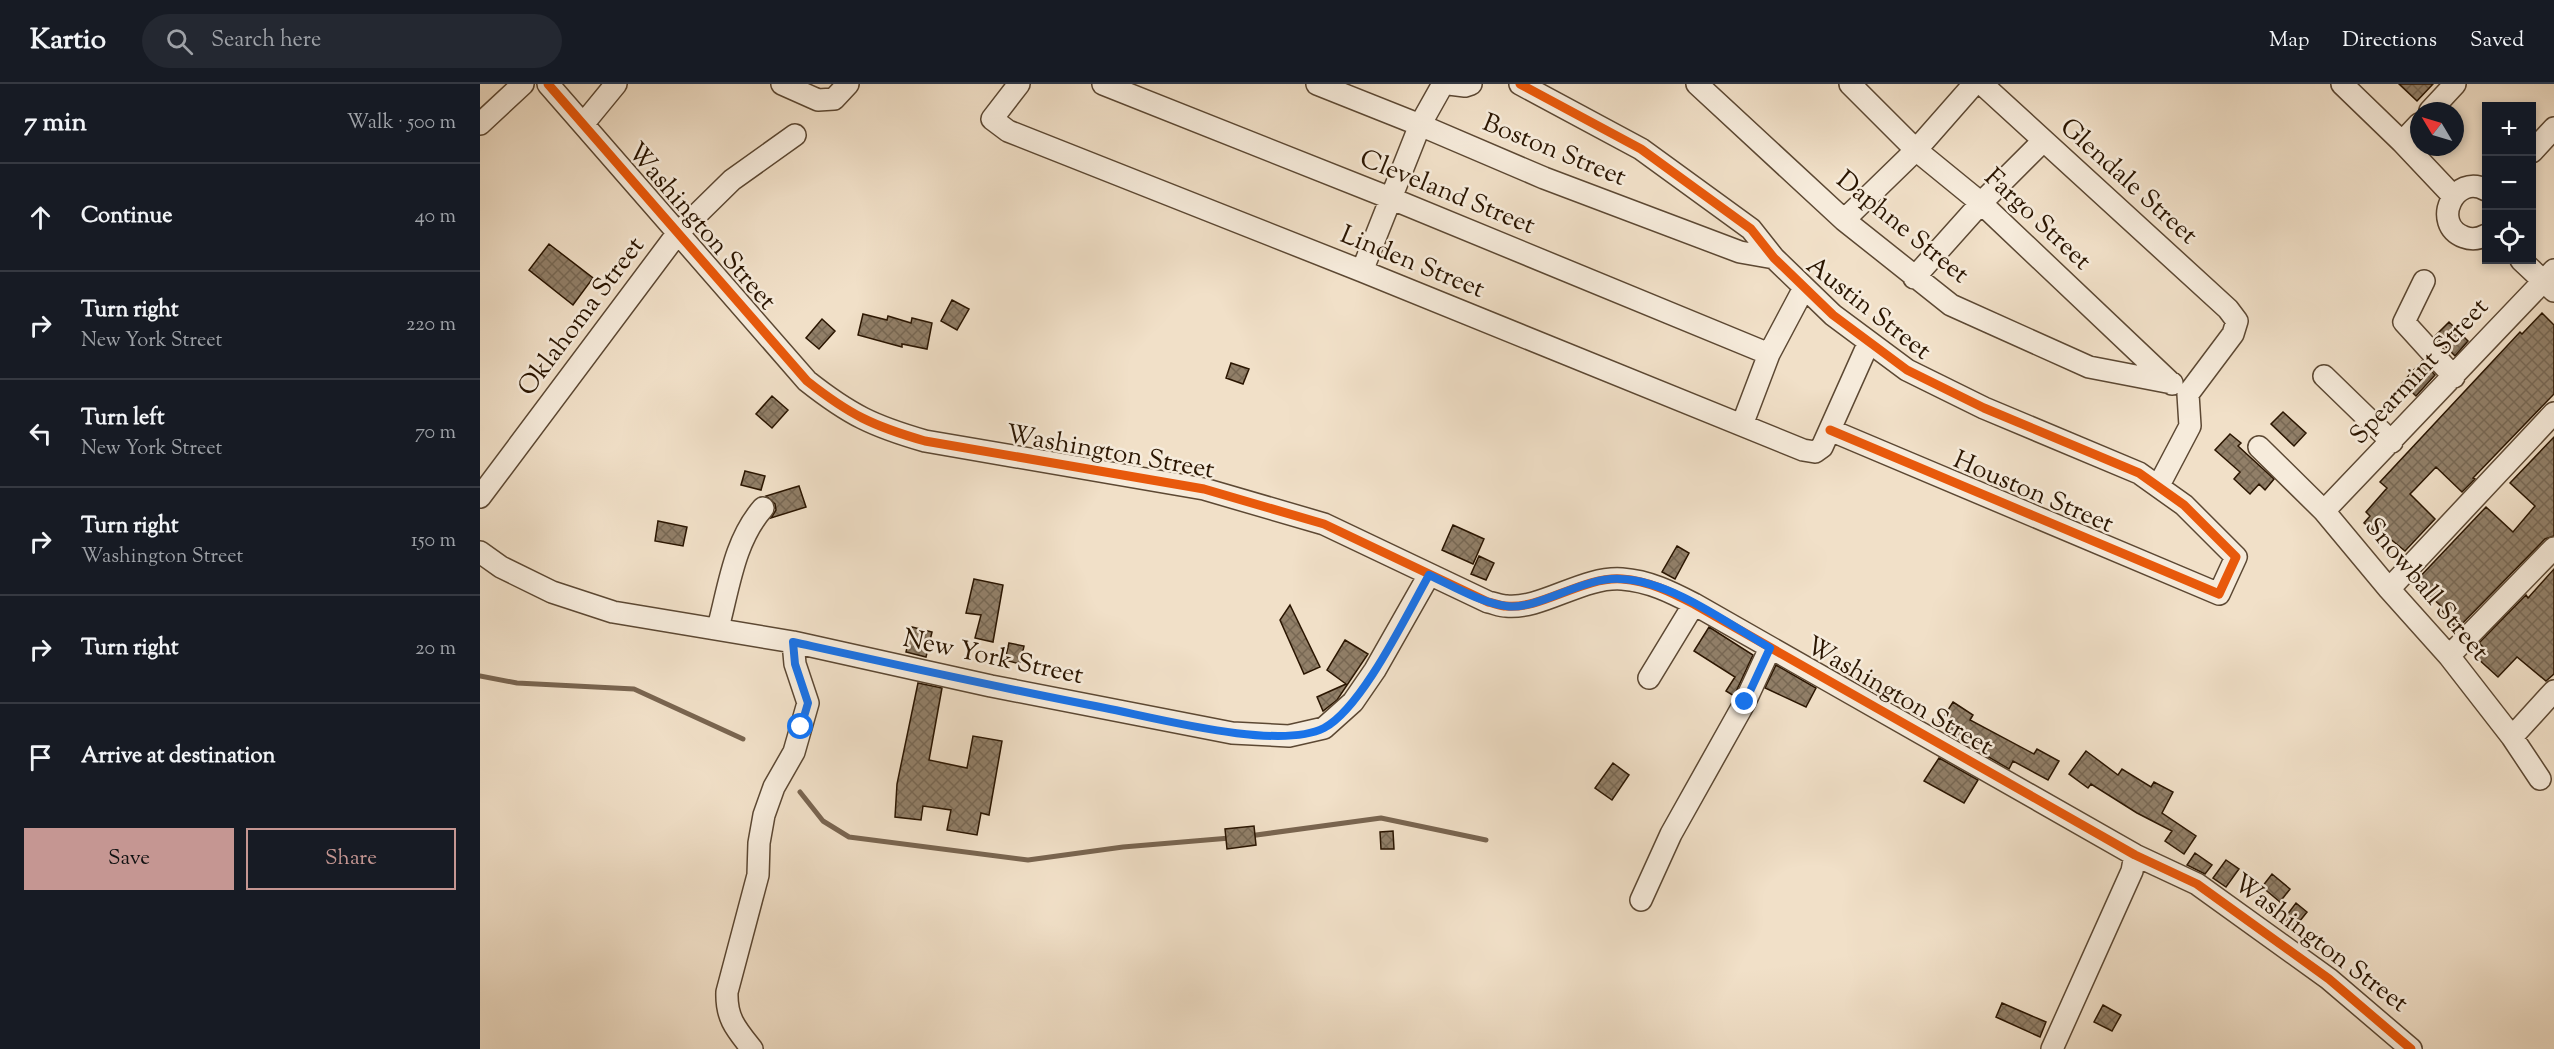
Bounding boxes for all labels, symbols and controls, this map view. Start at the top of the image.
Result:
search box [142,14,562,68]
text: Kartio [30,21,106,61]
icon: search [163,25,196,58]
text: Search here [211,25,321,57]
text: Map [2269,26,2309,56]
text: Directions [2342,26,2437,56]
text: Saved [2470,26,2524,56]
north arrow [2410,102,2464,156]
map controls [2482,102,2536,264]
button: + [2482,102,2536,156]
text: 7 min [24,105,87,142]
street label: Boston Street [1477,105,1631,197]
text: Walk · 500 m [347,109,456,138]
street label: Glendale Street [2051,110,2205,254]
street label: Washington Street [618,135,784,319]
street label: Cleveland Street [1354,141,1540,245]
button: − [2482,156,2536,210]
street label: Fargo Street [1975,160,2099,280]
street label: Daphne Street [1827,163,1977,293]
icon: ahead [24,201,57,234]
text: Continue [81,201,172,233]
text: 40 m [415,203,456,232]
button: locate [2482,210,2536,264]
street label: Linden Street [1334,217,1490,309]
street label: Oklahoma Street [510,230,654,404]
street label: Austin Street [1798,248,1938,370]
street label: Spearmint Street [2342,290,2498,454]
text: Turn right [81,295,178,327]
icon: right [24,309,57,342]
text: 220 m [406,311,456,340]
text: New York Street [81,327,222,356]
text: Turn left [81,403,164,435]
street label: Washington Street [1003,416,1217,490]
icon: left [24,417,57,450]
text: 70 m [415,419,456,448]
text: New York Street [81,435,222,464]
street label: Houston Street [1947,443,2119,544]
street label: Snowball Street [2355,510,2497,670]
text: Turn right [81,511,178,543]
icon: right [24,525,57,558]
text: 150 m [411,527,456,556]
text: Washington Street [81,543,243,572]
street label: New York Street [899,621,1087,695]
street label: Washington Street [1798,628,2000,766]
icon: right [24,633,57,666]
text: Turn right [81,633,178,665]
text: 20 m [415,635,456,664]
route end [1731,688,1757,714]
route start [787,713,813,739]
icon: arrive [24,741,57,774]
text: Arrive at destination [81,741,276,773]
button: Save [24,828,234,890]
button: Share [246,828,456,890]
street label: Washington Street [2225,866,2416,1022]

